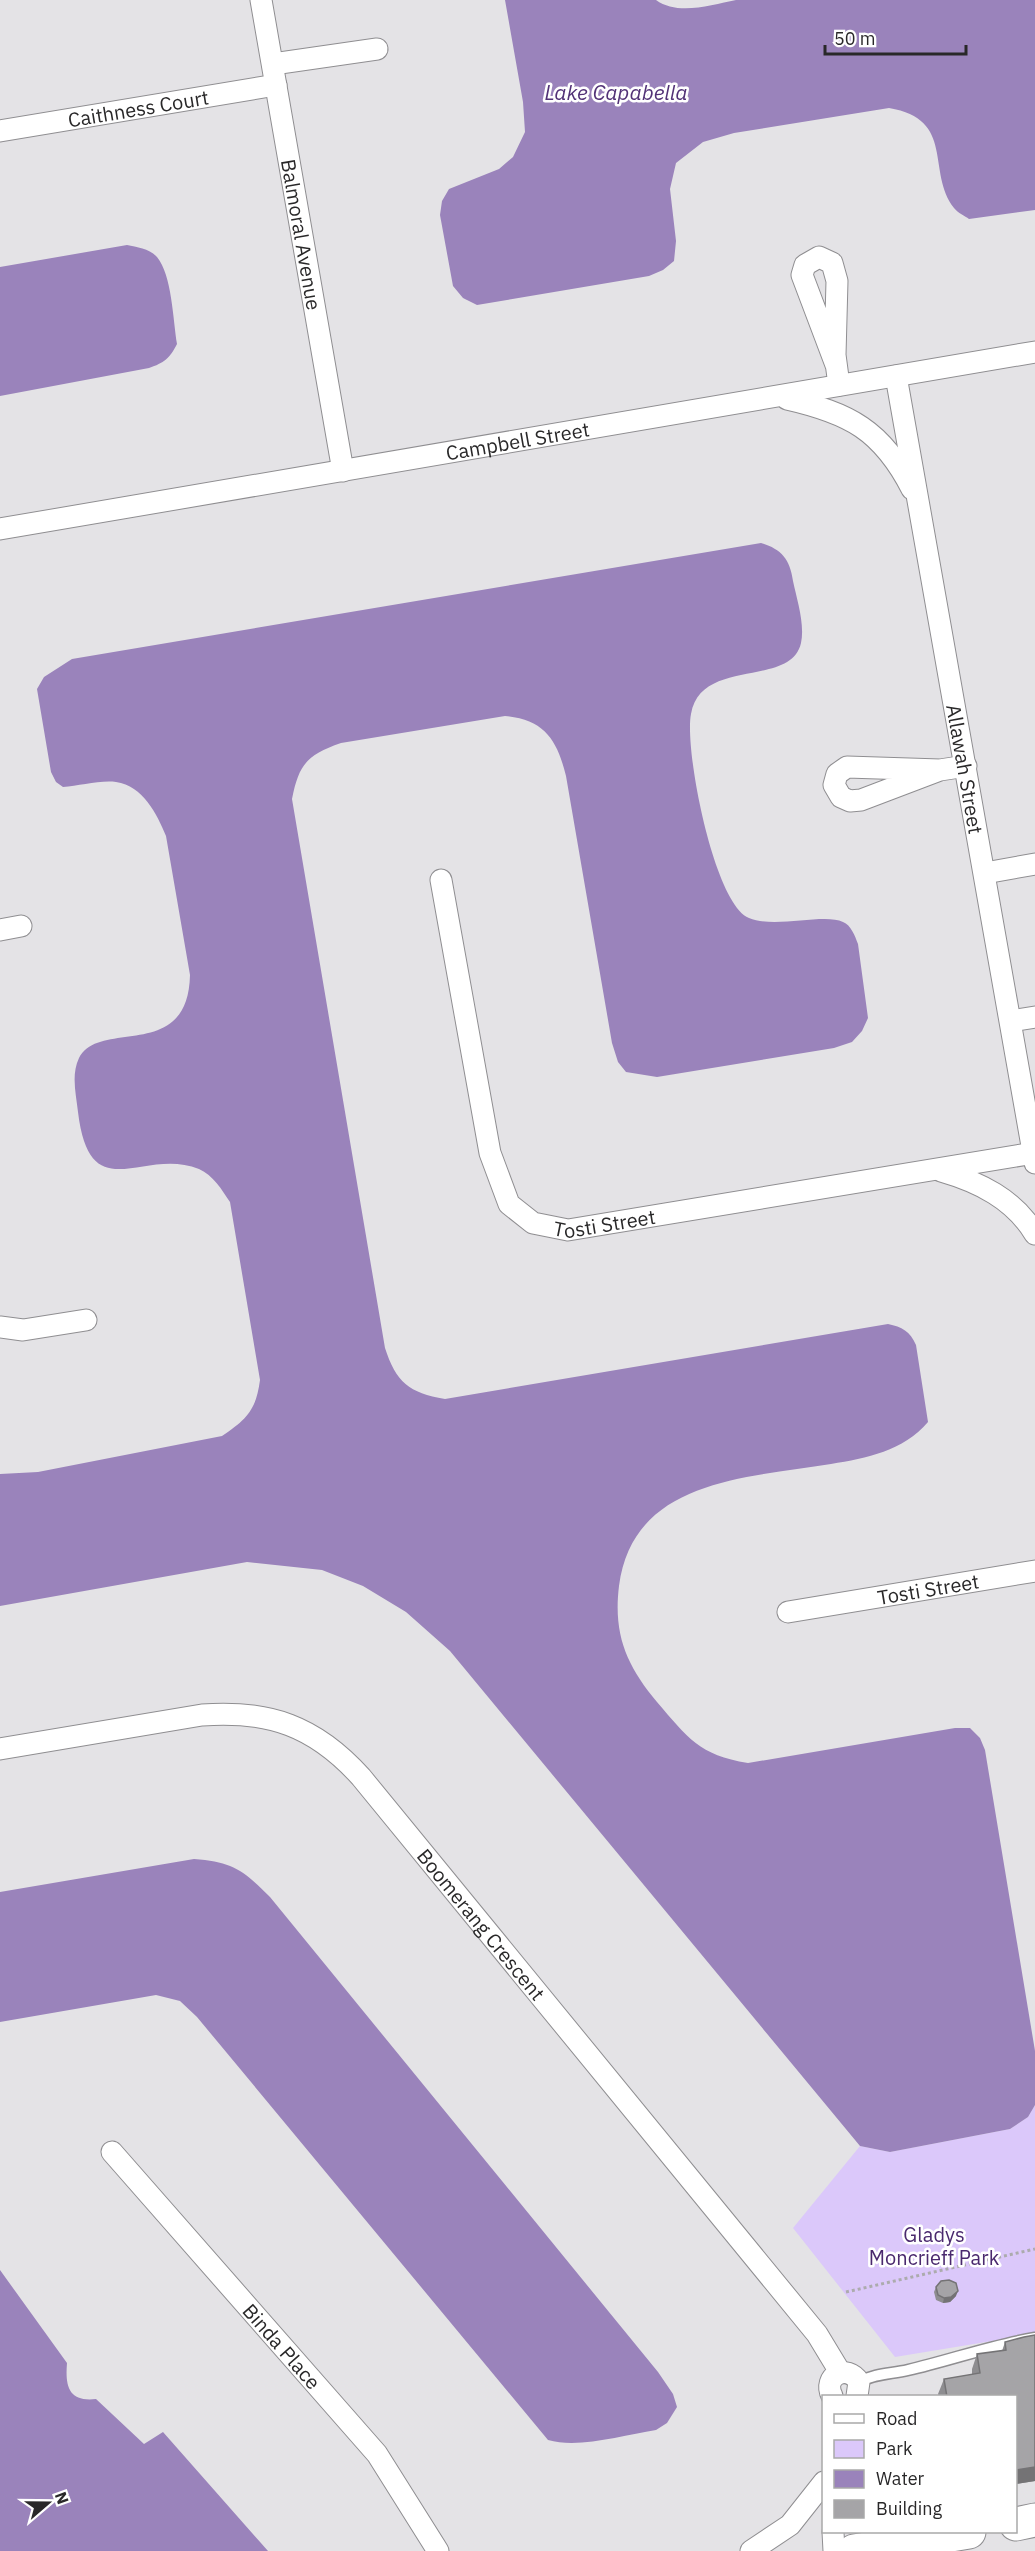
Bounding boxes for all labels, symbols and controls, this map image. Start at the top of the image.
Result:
scale bar [825,18,966,56]
text: 50 m [834,27,876,50]
water label: Lake Capabella [544,78,688,106]
street label: Caithness Court [66,83,211,133]
street label: Balmoral Avenue [275,157,328,312]
street label: Campbell Street [444,415,591,466]
street label: Allawah Street [941,702,990,836]
street label: Tosti Street [551,1202,657,1244]
street label: Tosti Street [875,1567,981,1610]
street label: Boomerang Crescent [411,1843,552,2006]
park label: Gladys Moncrieff Park [869,2221,1000,2271]
street label: Binda Place [237,2297,327,2395]
legend [822,2395,1017,2533]
text: Road [876,2407,917,2430]
text: Park [876,2437,913,2460]
text: Water [876,2467,925,2490]
north arrow [18,2473,78,2533]
text: N [51,2489,73,2507]
text: Building [876,2497,943,2520]

